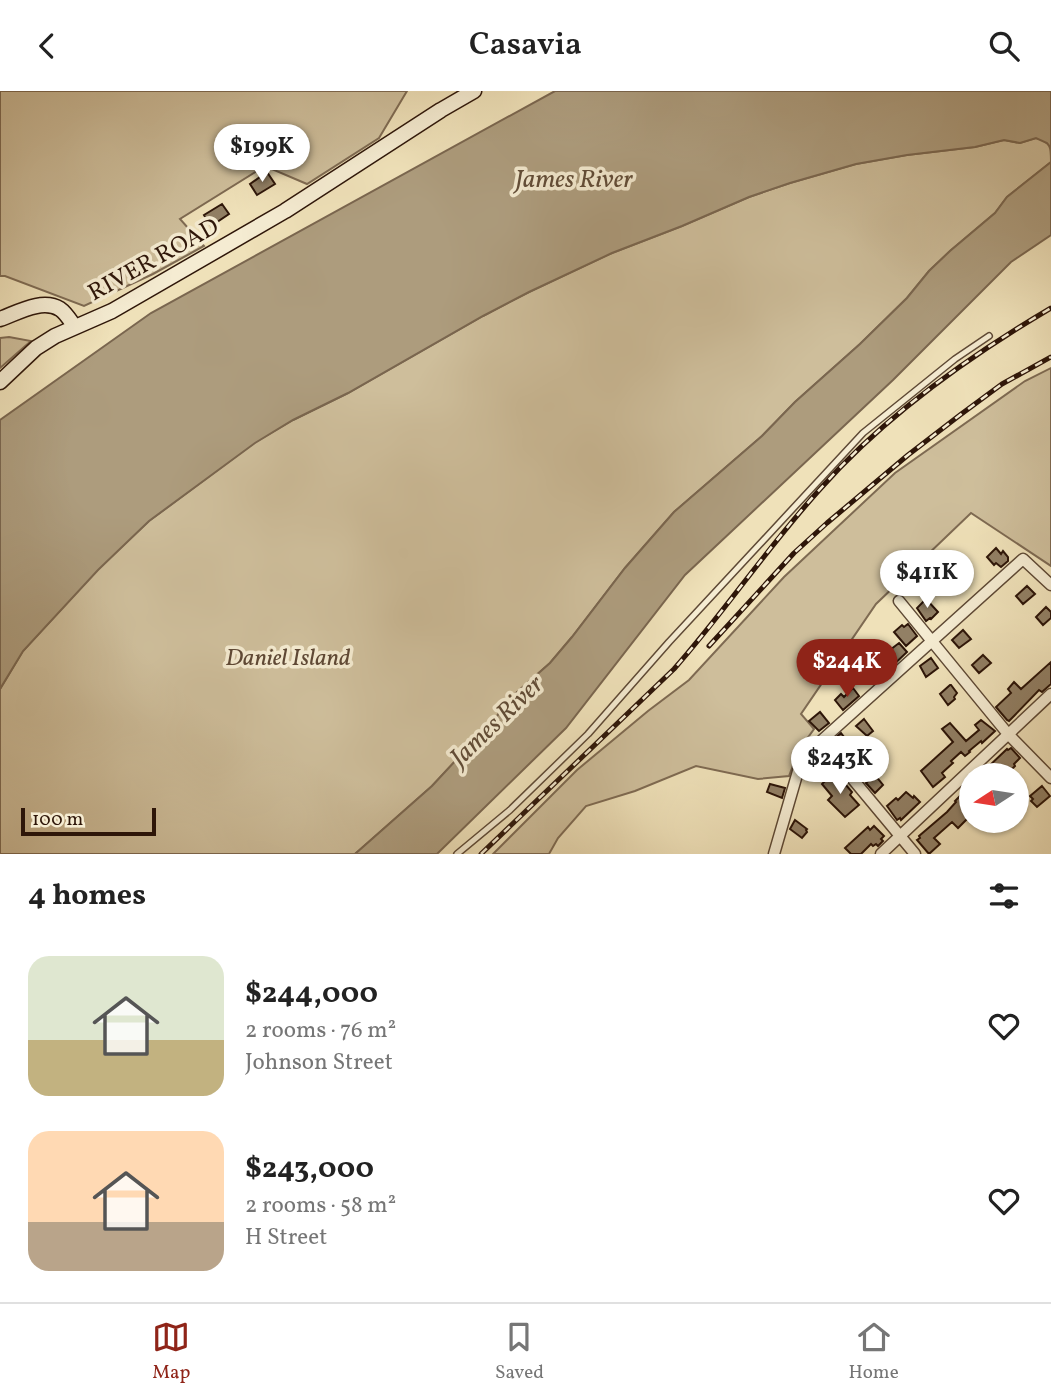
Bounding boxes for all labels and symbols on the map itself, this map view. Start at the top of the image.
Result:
pin: $199K [213,125,311,184]
water label: James River [512,162,633,198]
street label: RIVER ROAD [82,211,226,311]
pin: $411K [878,551,976,610]
pin: $244K [798,639,896,699]
park label: Daniel Island [225,642,351,676]
water label: James River [440,667,552,777]
pin: $243K [791,737,889,796]
north arrow [959,763,1029,833]
scale bar [21,805,156,837]

